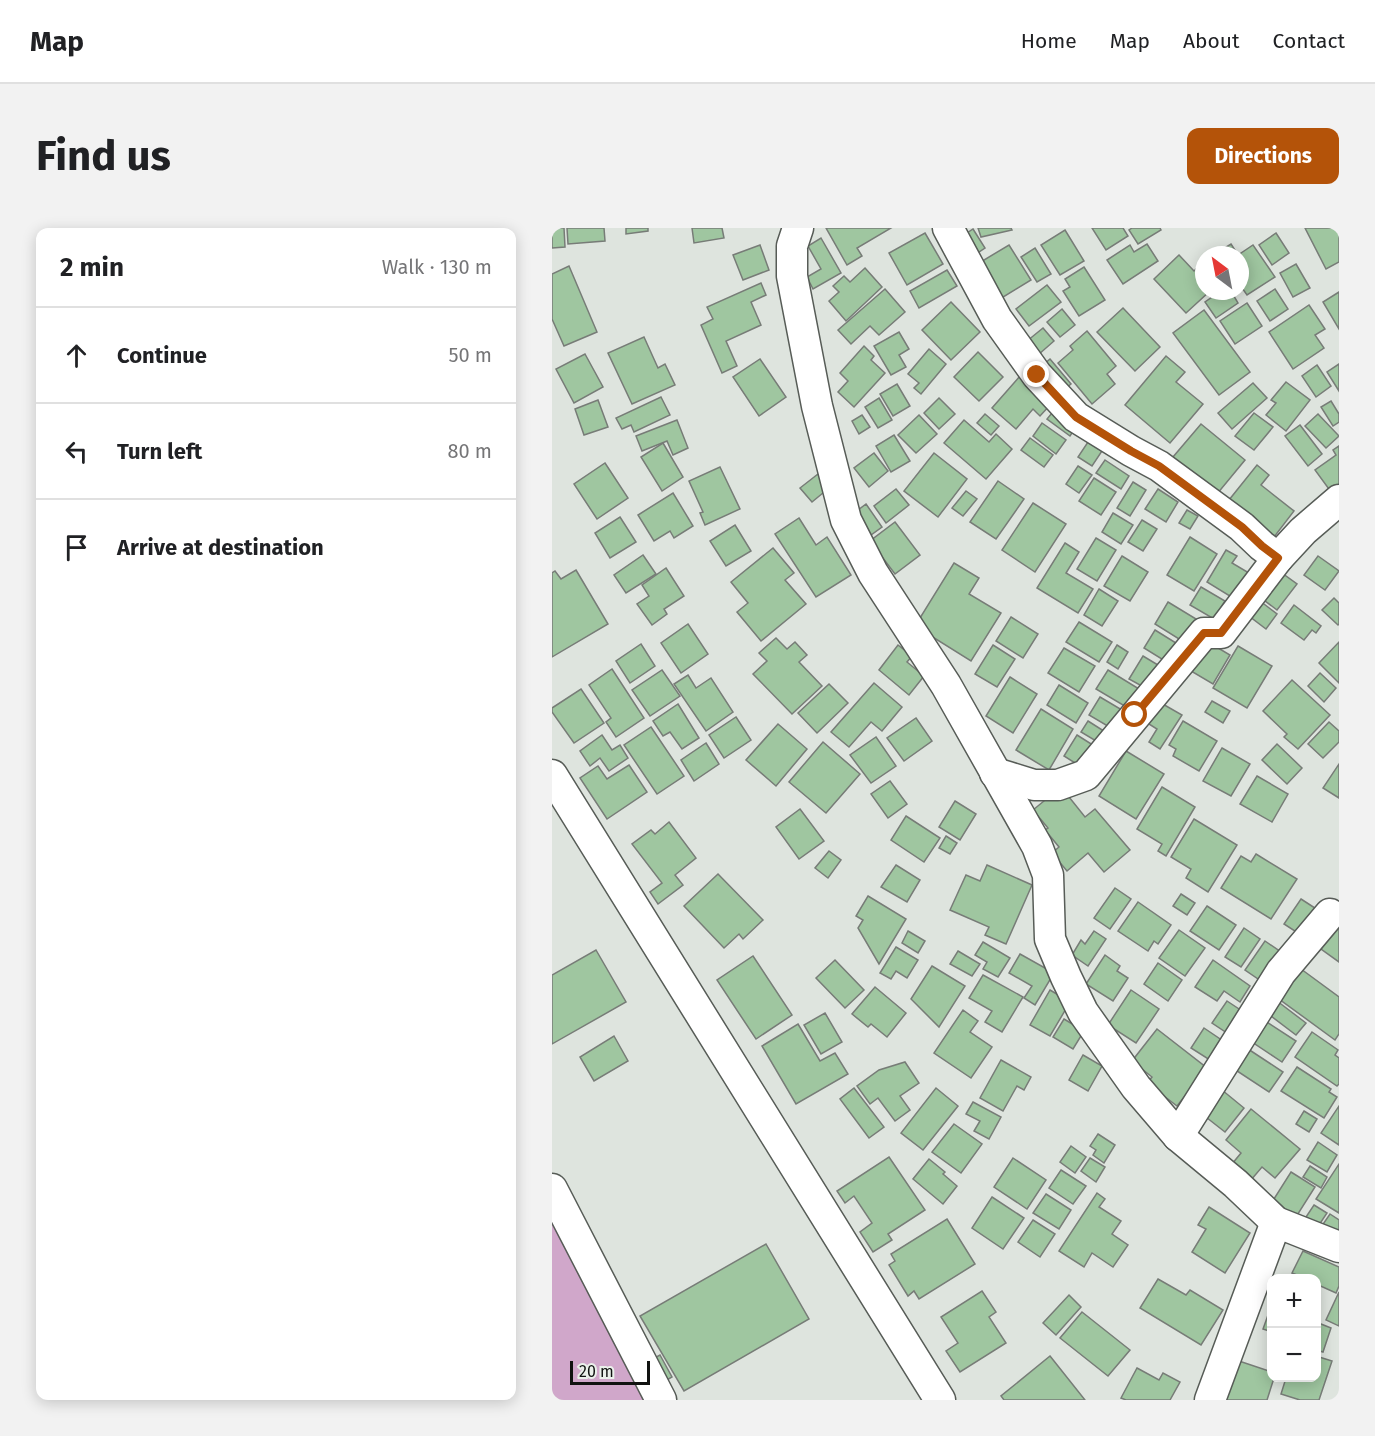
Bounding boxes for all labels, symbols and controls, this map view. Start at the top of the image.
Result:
text: Map [30,25,84,58]
text: Home [1021,28,1077,54]
text: Map [1110,28,1150,54]
text: About [1183,28,1240,54]
text: Contact [1273,28,1345,54]
button: Directions [1187,128,1339,184]
text: Find us [36,131,171,181]
north arrow [1195,246,1249,300]
text: 2 min [60,252,124,283]
text: Walk · 130 m [382,255,492,279]
icon: ahead [60,339,93,372]
text: Continue [117,342,207,369]
text: 50 m [448,343,492,367]
route end [1023,361,1049,387]
icon: left [60,435,93,468]
text: Turn left [117,438,202,465]
text: 80 m [447,439,492,463]
icon: arrive [60,531,93,564]
text: Arrive at destination [117,534,324,561]
route start [1121,701,1147,727]
map controls [1267,1274,1321,1382]
button: + [1267,1274,1321,1328]
button: − [1267,1328,1321,1382]
scale bar [570,1358,650,1386]
text: 20 m [579,1362,614,1381]

